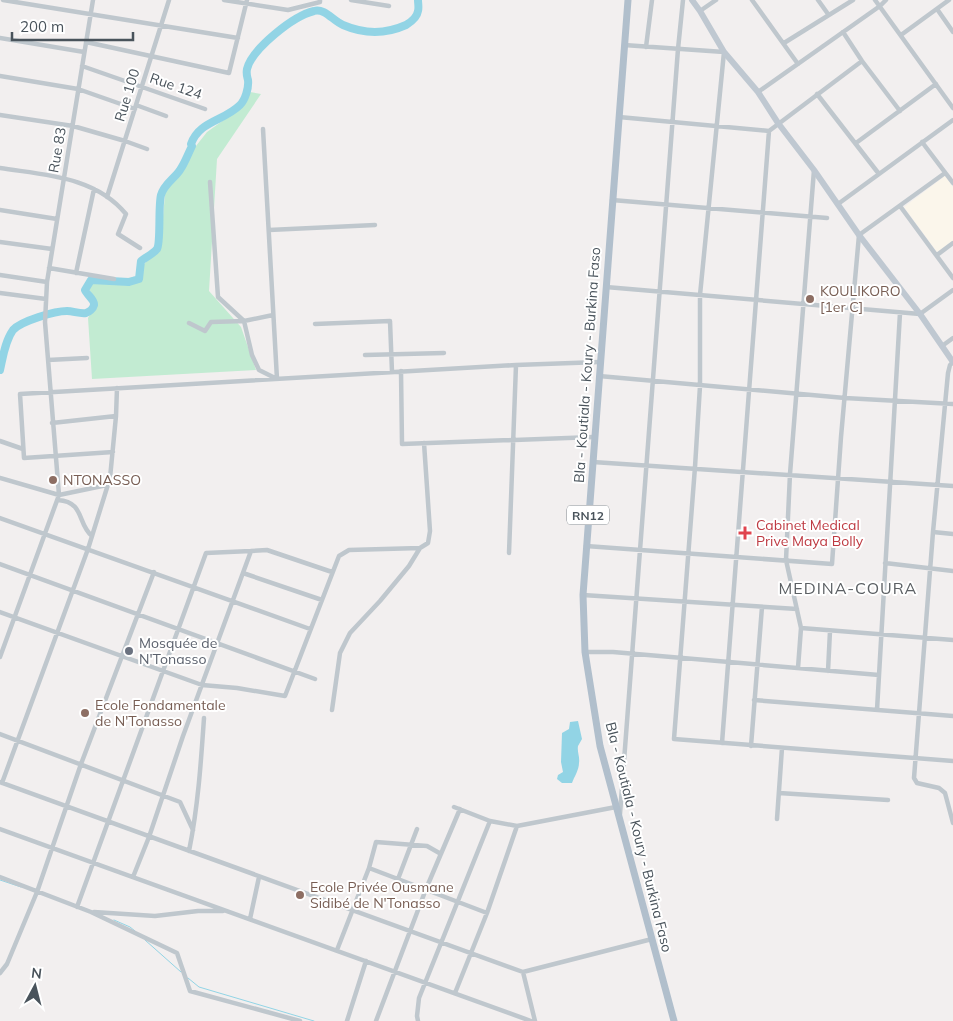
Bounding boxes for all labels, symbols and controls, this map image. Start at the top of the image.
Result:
scale bar [12,10,134,42]
text: 200 m [20,17,64,36]
street label: Rue 100 [110,66,144,124]
street label: Rue 124 [147,69,205,104]
street label: Rue 83 [44,126,70,174]
street label: Bla - Koutiala - Koury - Burkina Faso [570,246,604,484]
place label: KOULIKORO [1er C] [820,282,900,316]
marker: KOULIKORO [1er C] [804,293,816,305]
place label: NTONASSO [63,471,141,489]
marker: NTONASSO [47,474,59,486]
road number: RN12 [567,506,609,524]
place label: Cabinet Medical Prive Maya Bolly [756,516,864,550]
marker: Cabinet Medical Prive Maya Bolly [738,526,752,540]
district label: MEDINA-COURA [779,578,917,598]
place label: Mosquée de N'Tonasso [139,634,217,668]
marker: Mosquée de N'Tonasso [123,645,135,657]
place label: Ecole Fondamentale de N'Tonasso [95,696,226,730]
marker: Ecole Fondamentale de N'Tonasso [79,707,91,719]
street label: Bla - Koutiala - Koury - Burkina Faso [602,720,676,954]
place label: Ecole Privée Ousmane Sidibé de N'Tonasso [310,878,454,912]
marker: Ecole Privée Ousmane Sidibé de N'Tonasso [294,889,306,901]
north arrow [10,961,60,1011]
text: N [30,964,43,983]

